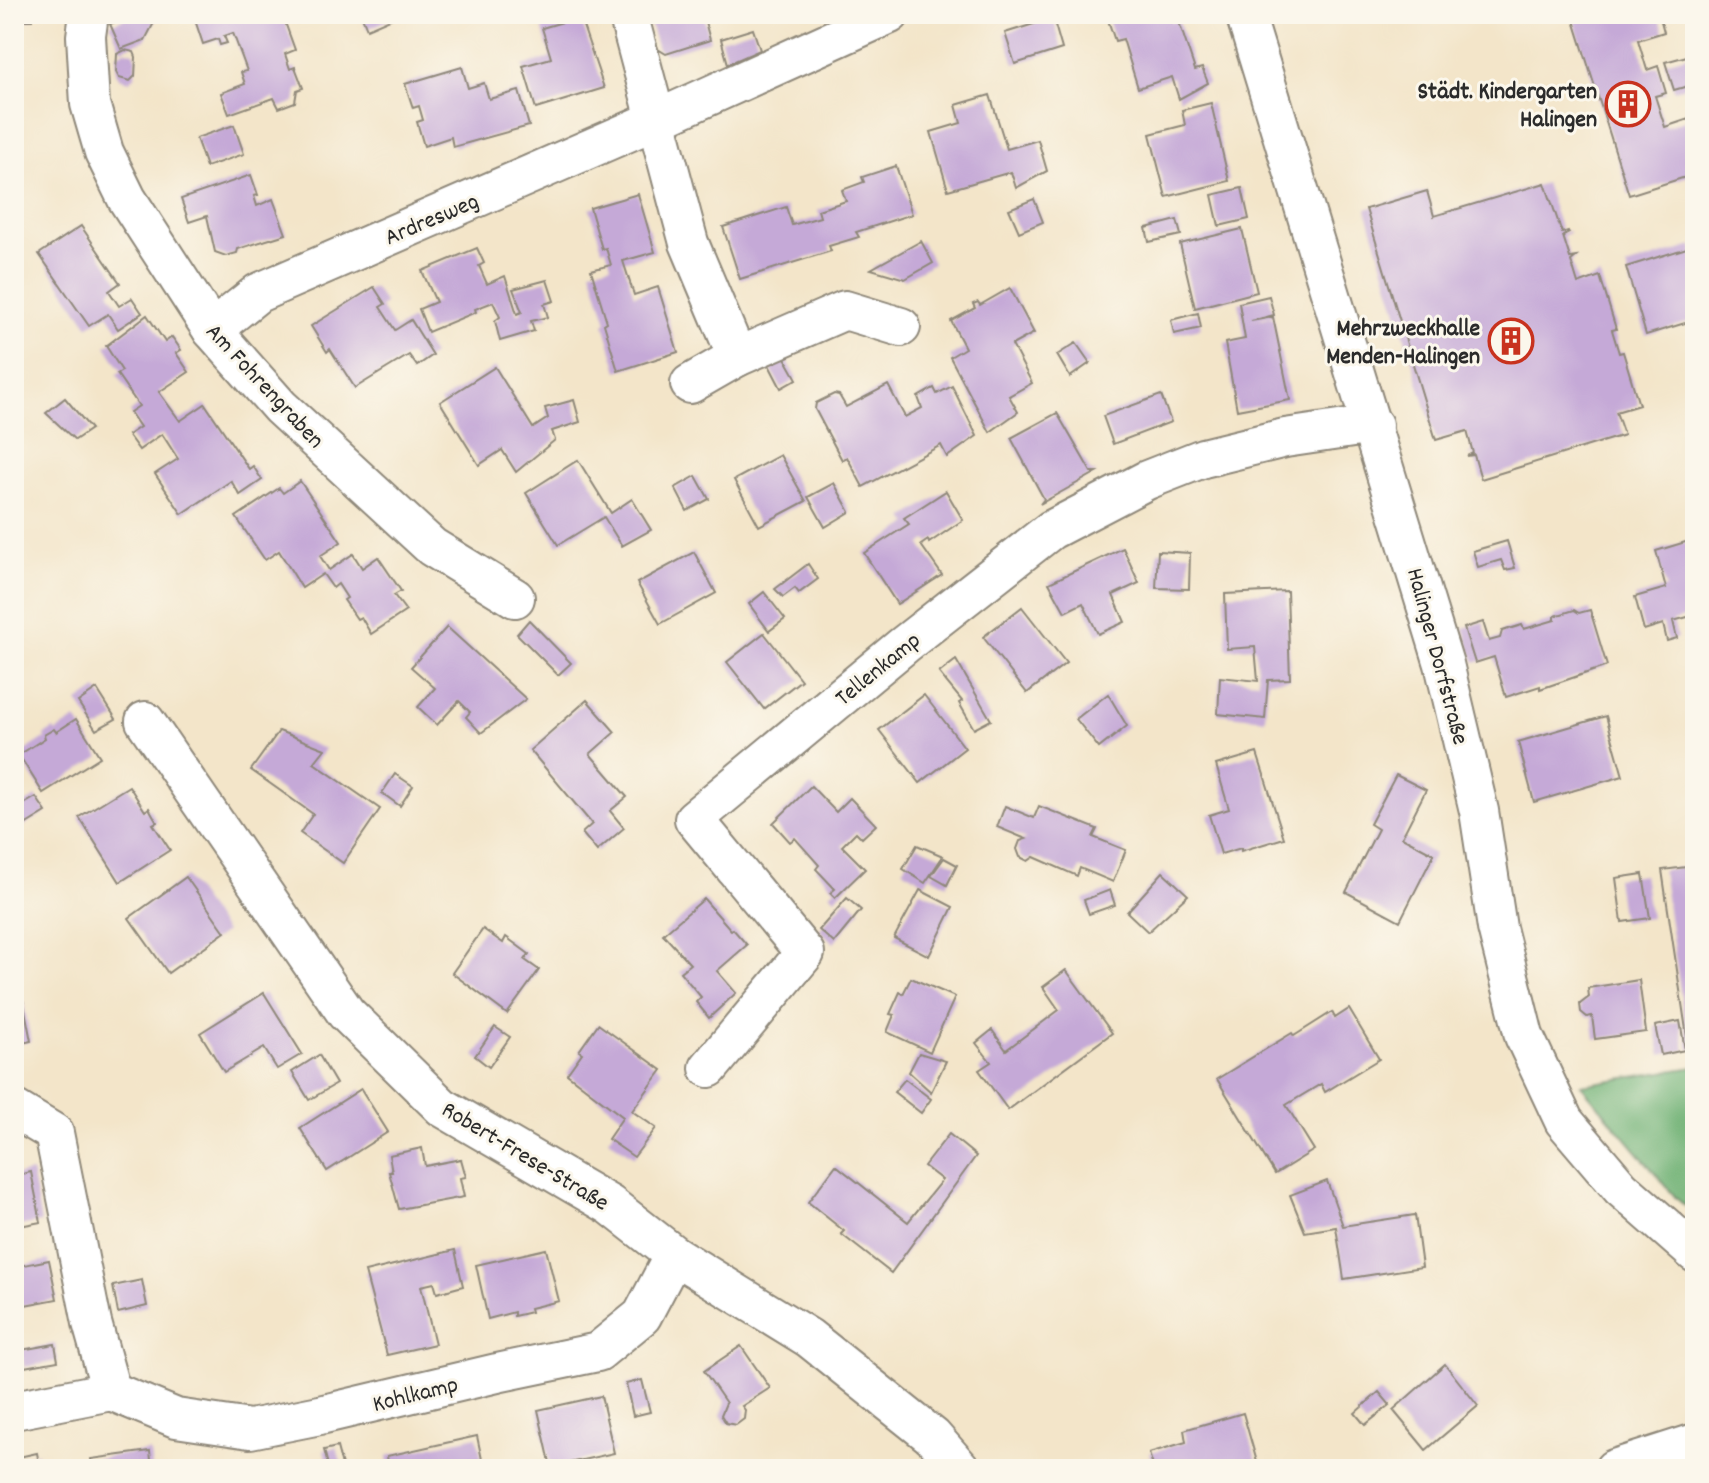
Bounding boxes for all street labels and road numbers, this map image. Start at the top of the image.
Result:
street label: Ardresweg [380,186,485,256]
street label: Am Fohrengraben [197,317,331,457]
street label: Halinger Dorfstraße [1396,565,1476,749]
street label: Tellenkamp [829,625,929,716]
street label: Robert-Frese-Straße [434,1094,615,1221]
street label: Kohlkamp [369,1369,462,1423]

